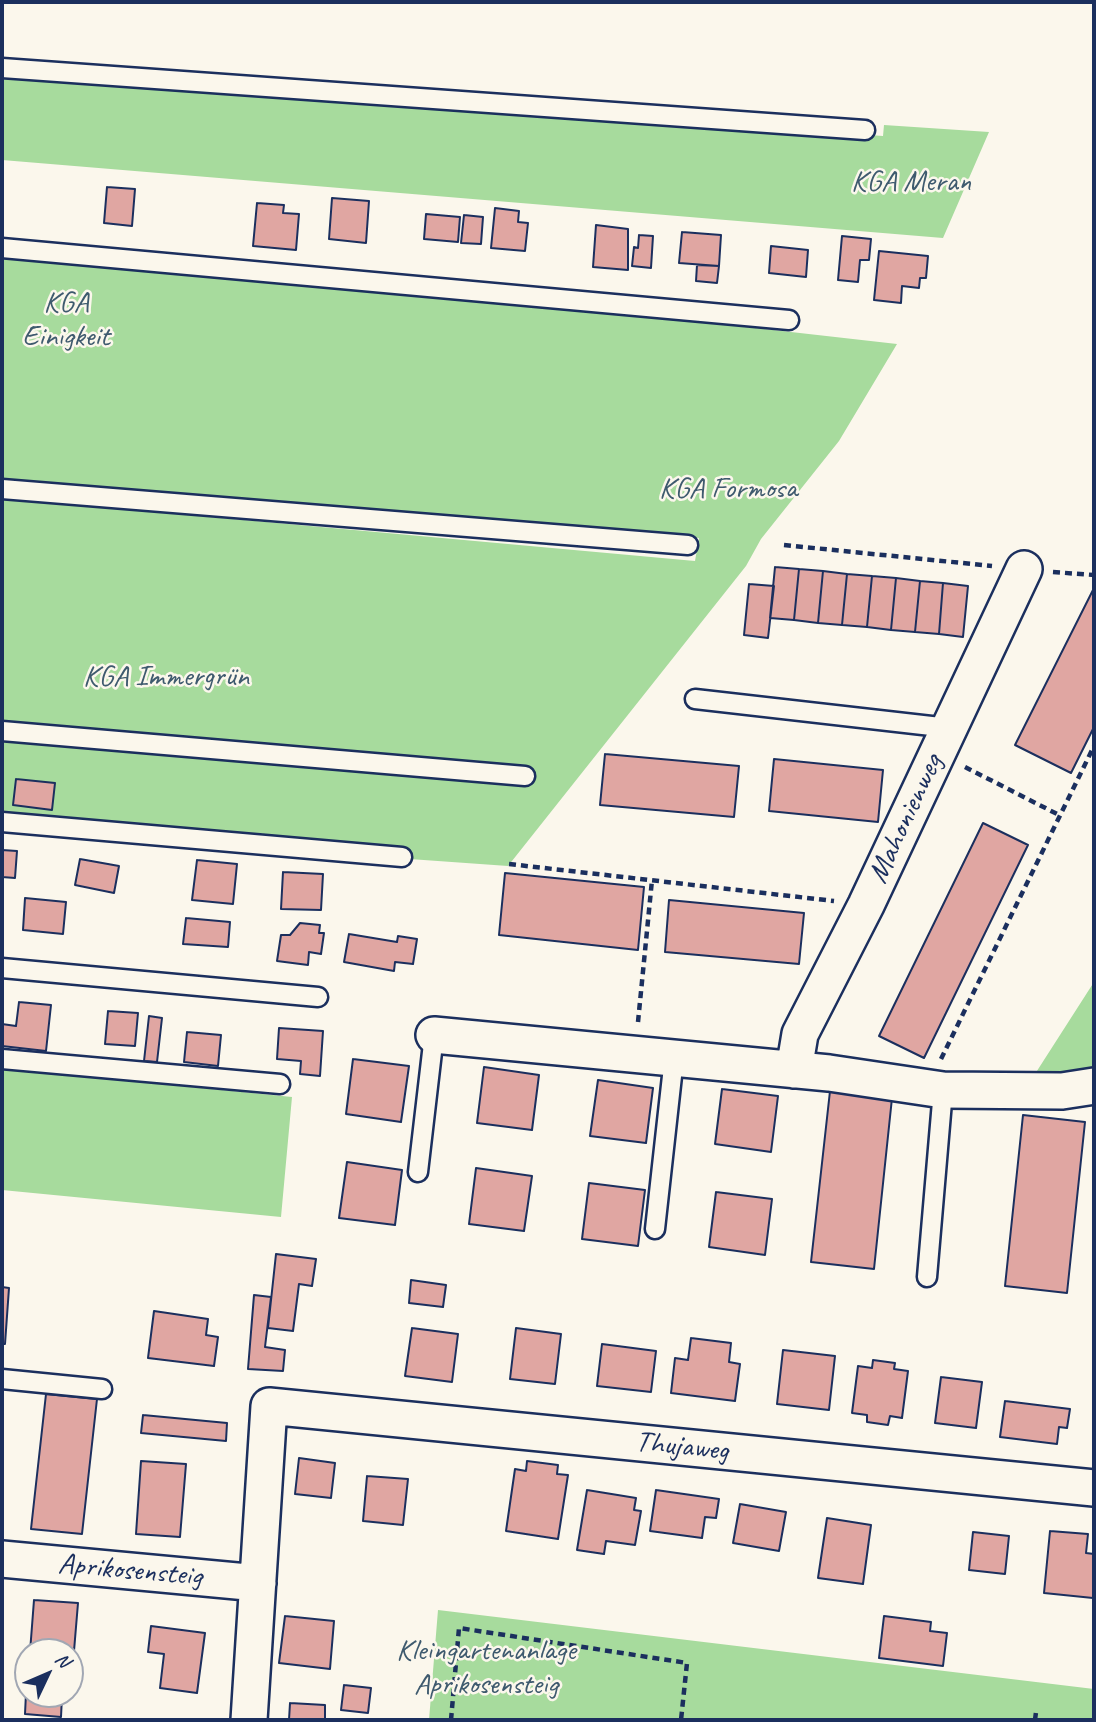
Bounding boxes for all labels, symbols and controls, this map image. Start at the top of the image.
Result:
park label: KGA Meran [851,164,971,200]
park label: KGA Einigkeit [22,285,110,356]
park label: KGA Formosa [659,471,797,507]
park label: KGA Immergrün [83,659,249,695]
street label: Mahonienweg [861,749,951,889]
street label: Thujaweg [634,1424,730,1470]
street label: Aprikosensteig [57,1547,203,1595]
park label: Kleingartenanlage Aprikosensteig [396,1633,576,1704]
north arrow [14,1638,84,1708]
text: N [50,1647,75,1672]

